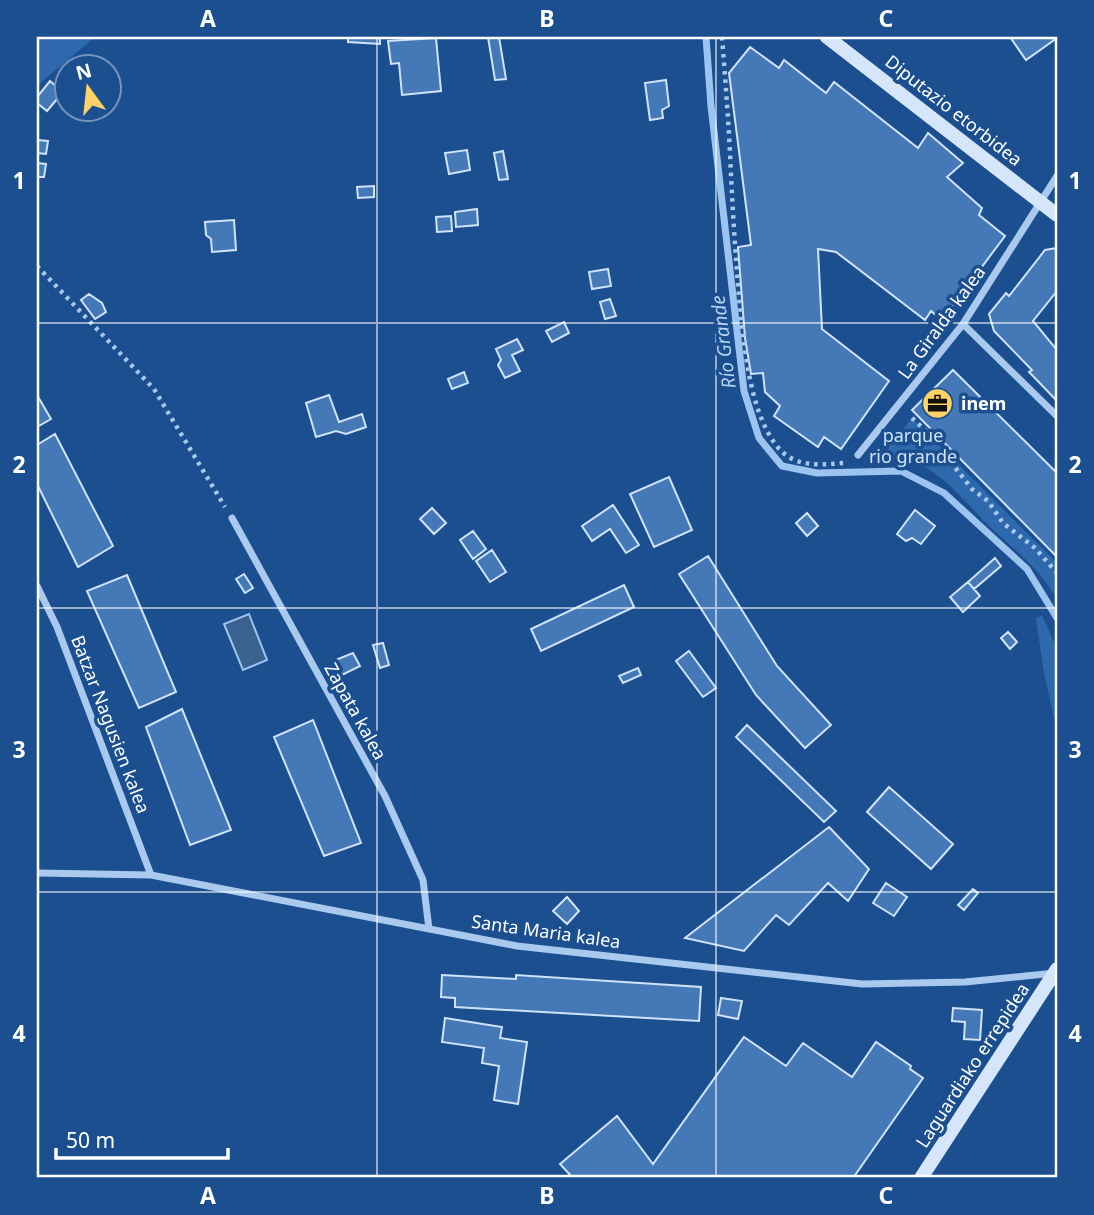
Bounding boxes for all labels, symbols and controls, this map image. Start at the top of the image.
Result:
text: A [200,2,216,34]
text: B [539,2,555,34]
text: C [879,2,894,34]
street label: Diputazio etorbidea [881,49,1027,171]
north arrow [52,52,122,122]
text: N [73,57,94,86]
text: 1 [12,164,26,196]
text: 1 [1068,164,1082,196]
street label: La Giralda kalea [892,261,990,383]
water label: Río Grande [704,294,742,390]
office icon: inem [921,386,955,420]
place label: inem [961,391,1006,415]
park label: parque rio grande [869,423,957,468]
text: 2 [12,448,26,480]
text: 2 [1068,448,1082,480]
street label: Batzar Nagusien kalea [66,632,156,816]
street label: Zapata kalea [319,658,393,764]
text: 3 [12,733,26,765]
text: 3 [1068,733,1082,765]
street label: Santa Maria kalea [470,909,622,953]
street label: Laguardiako errepidea [910,978,1034,1152]
text: 4 [12,1017,26,1049]
text: 4 [1068,1017,1082,1049]
scale bar [56,1117,228,1161]
text: 50 m [66,1126,115,1154]
text: A [200,1179,216,1211]
text: B [539,1179,555,1211]
text: C [879,1179,894,1211]

